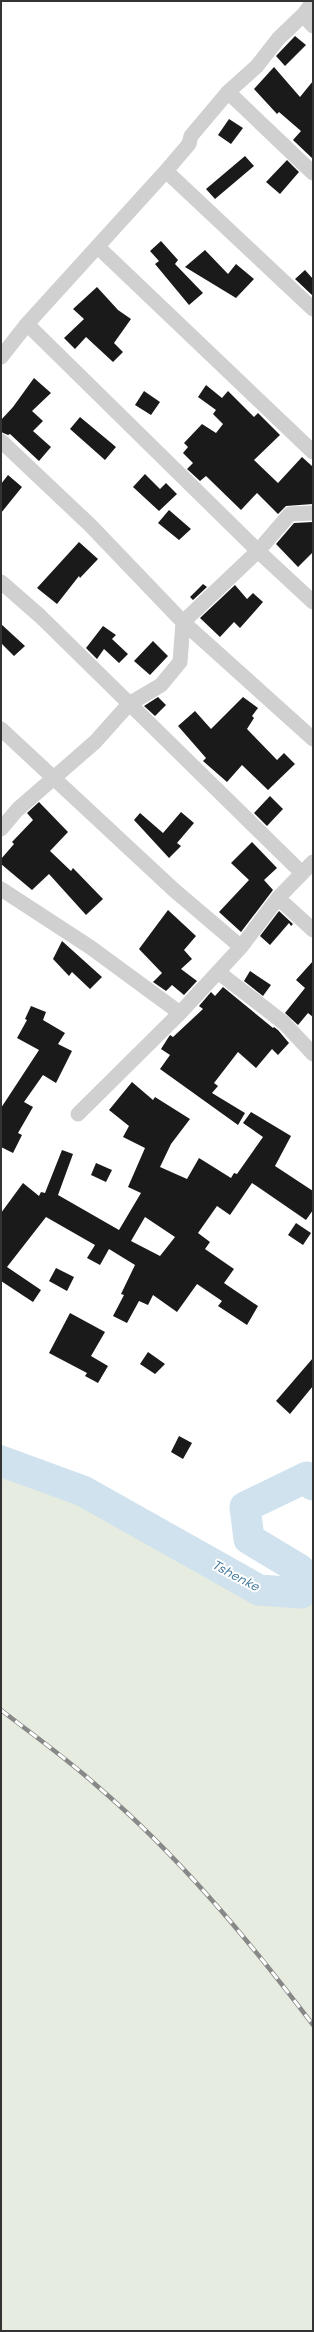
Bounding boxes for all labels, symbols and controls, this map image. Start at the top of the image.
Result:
water label: Tshenke [209,1556,264,1596]

